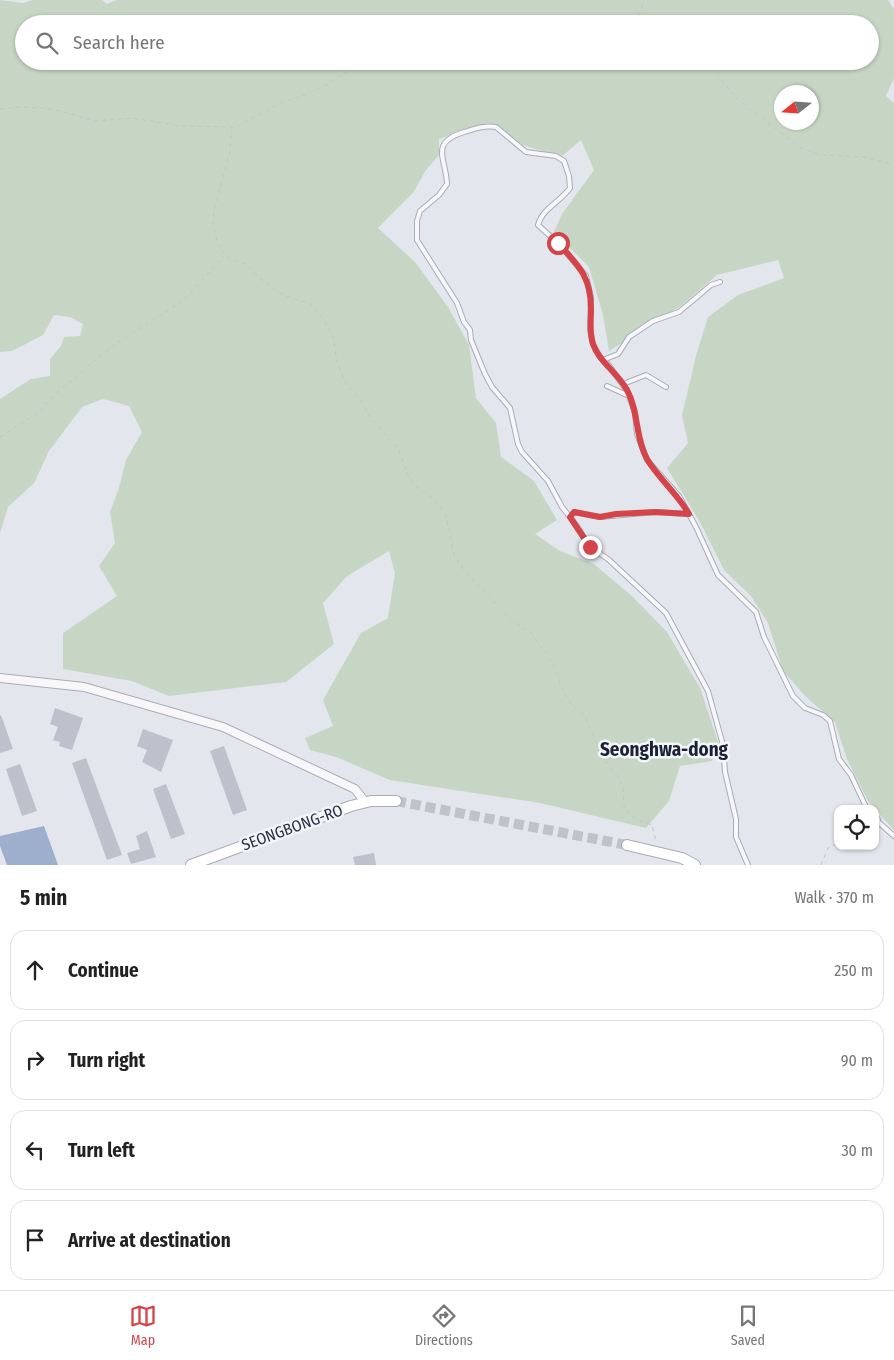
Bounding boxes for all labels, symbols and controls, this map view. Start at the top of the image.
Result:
search box [15,15,879,70]
icon: search [33,29,61,57]
text: Search here [73,31,165,54]
north arrow [774,85,819,130]
route start [547,232,570,255]
route end [579,536,602,559]
district label: Seonghwa-dong [600,738,729,761]
street label: SEONGBONG-RO [239,800,345,855]
map controls [834,805,879,850]
button: locate [834,805,879,850]
text: 5 min [20,885,67,911]
text: Walk · 370 m [794,888,874,907]
icon: ahead [21,956,49,984]
text: Continue [68,959,139,982]
text: 250 m [834,961,873,980]
icon: right [21,1046,49,1074]
text: Turn right [68,1049,145,1072]
text: 90 m [841,1051,873,1070]
icon: left [21,1136,49,1164]
text: Turn left [68,1139,135,1162]
text: 30 m [841,1141,873,1160]
icon: arrive [21,1226,49,1254]
text: Arrive at destination [68,1229,231,1252]
tab: Map [129,1302,157,1349]
tab: Directions [415,1302,473,1349]
tab: Saved [731,1302,765,1349]

